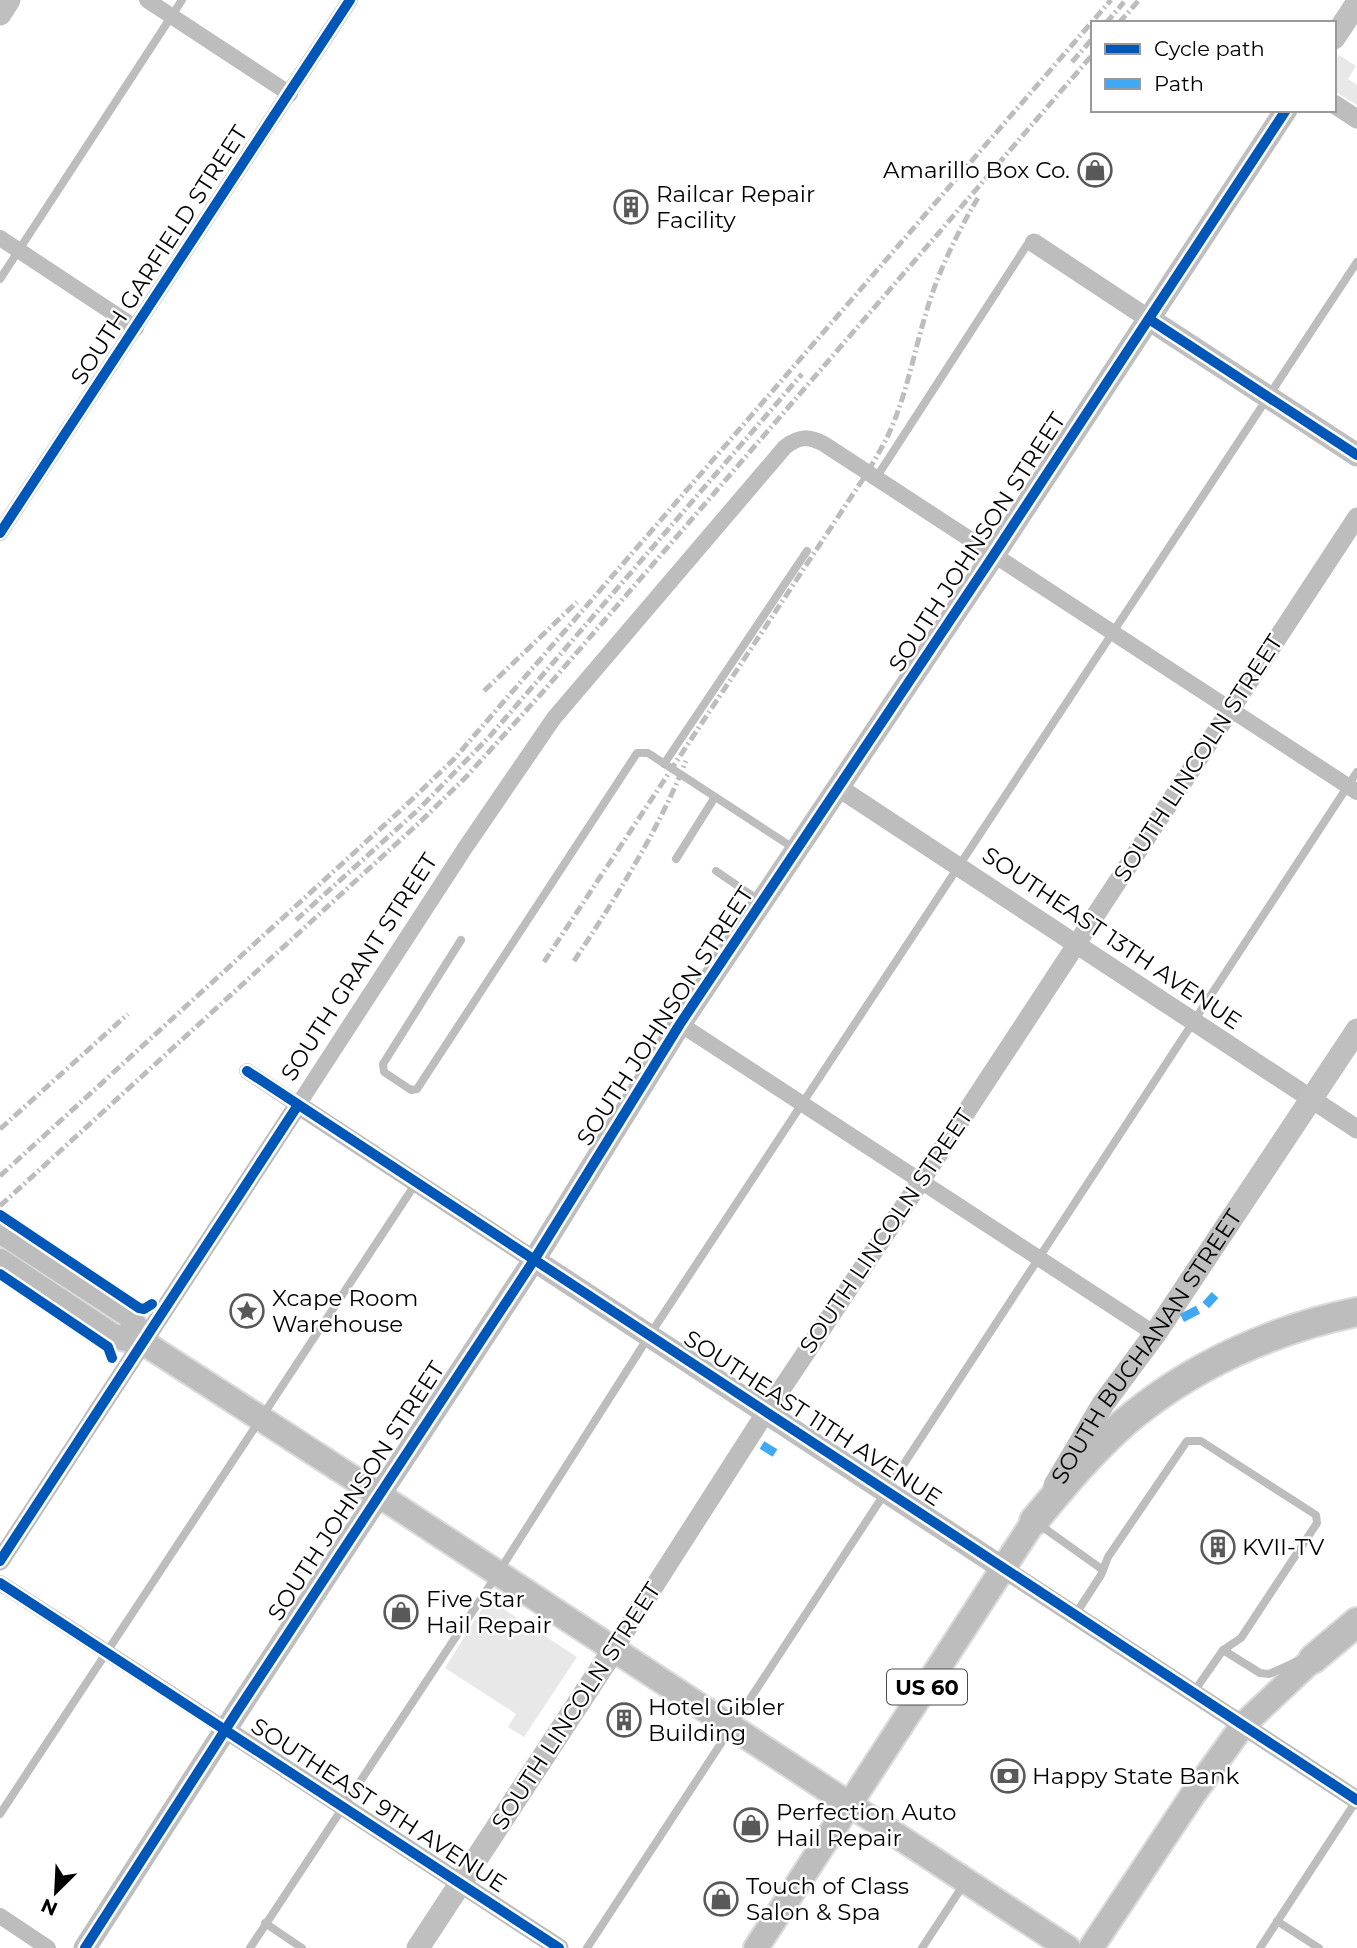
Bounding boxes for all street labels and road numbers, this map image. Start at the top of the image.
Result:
street label: SOUTH GARFIELD STREET [65,120,254,390]
street label: SOUTH JOHNSON STREET [883,406,1072,677]
street label: SOUTH LINCOLN STREET [1107,628,1289,887]
street label: SOUTHEAST 13TH AVENUE [977,841,1247,1035]
street label: SOUTH GRANT STREET [275,847,444,1086]
street label: SOUTH JOHNSON STREET [571,880,760,1151]
street label: SOUTH LINCOLN STREET [794,1103,979,1359]
street label: SOUTH BUCHANAN STREET [1045,1203,1248,1489]
street label: SOUTHEAST 11TH AVENUE [679,1324,947,1512]
street label: SOUTH JOHNSON STREET [262,1355,451,1626]
street label: SOUTH LINCOLN STREET [485,1576,667,1835]
road number: US 60 [887,1670,967,1704]
street label: SOUTHEAST 9TH AVENUE [246,1712,512,1898]

